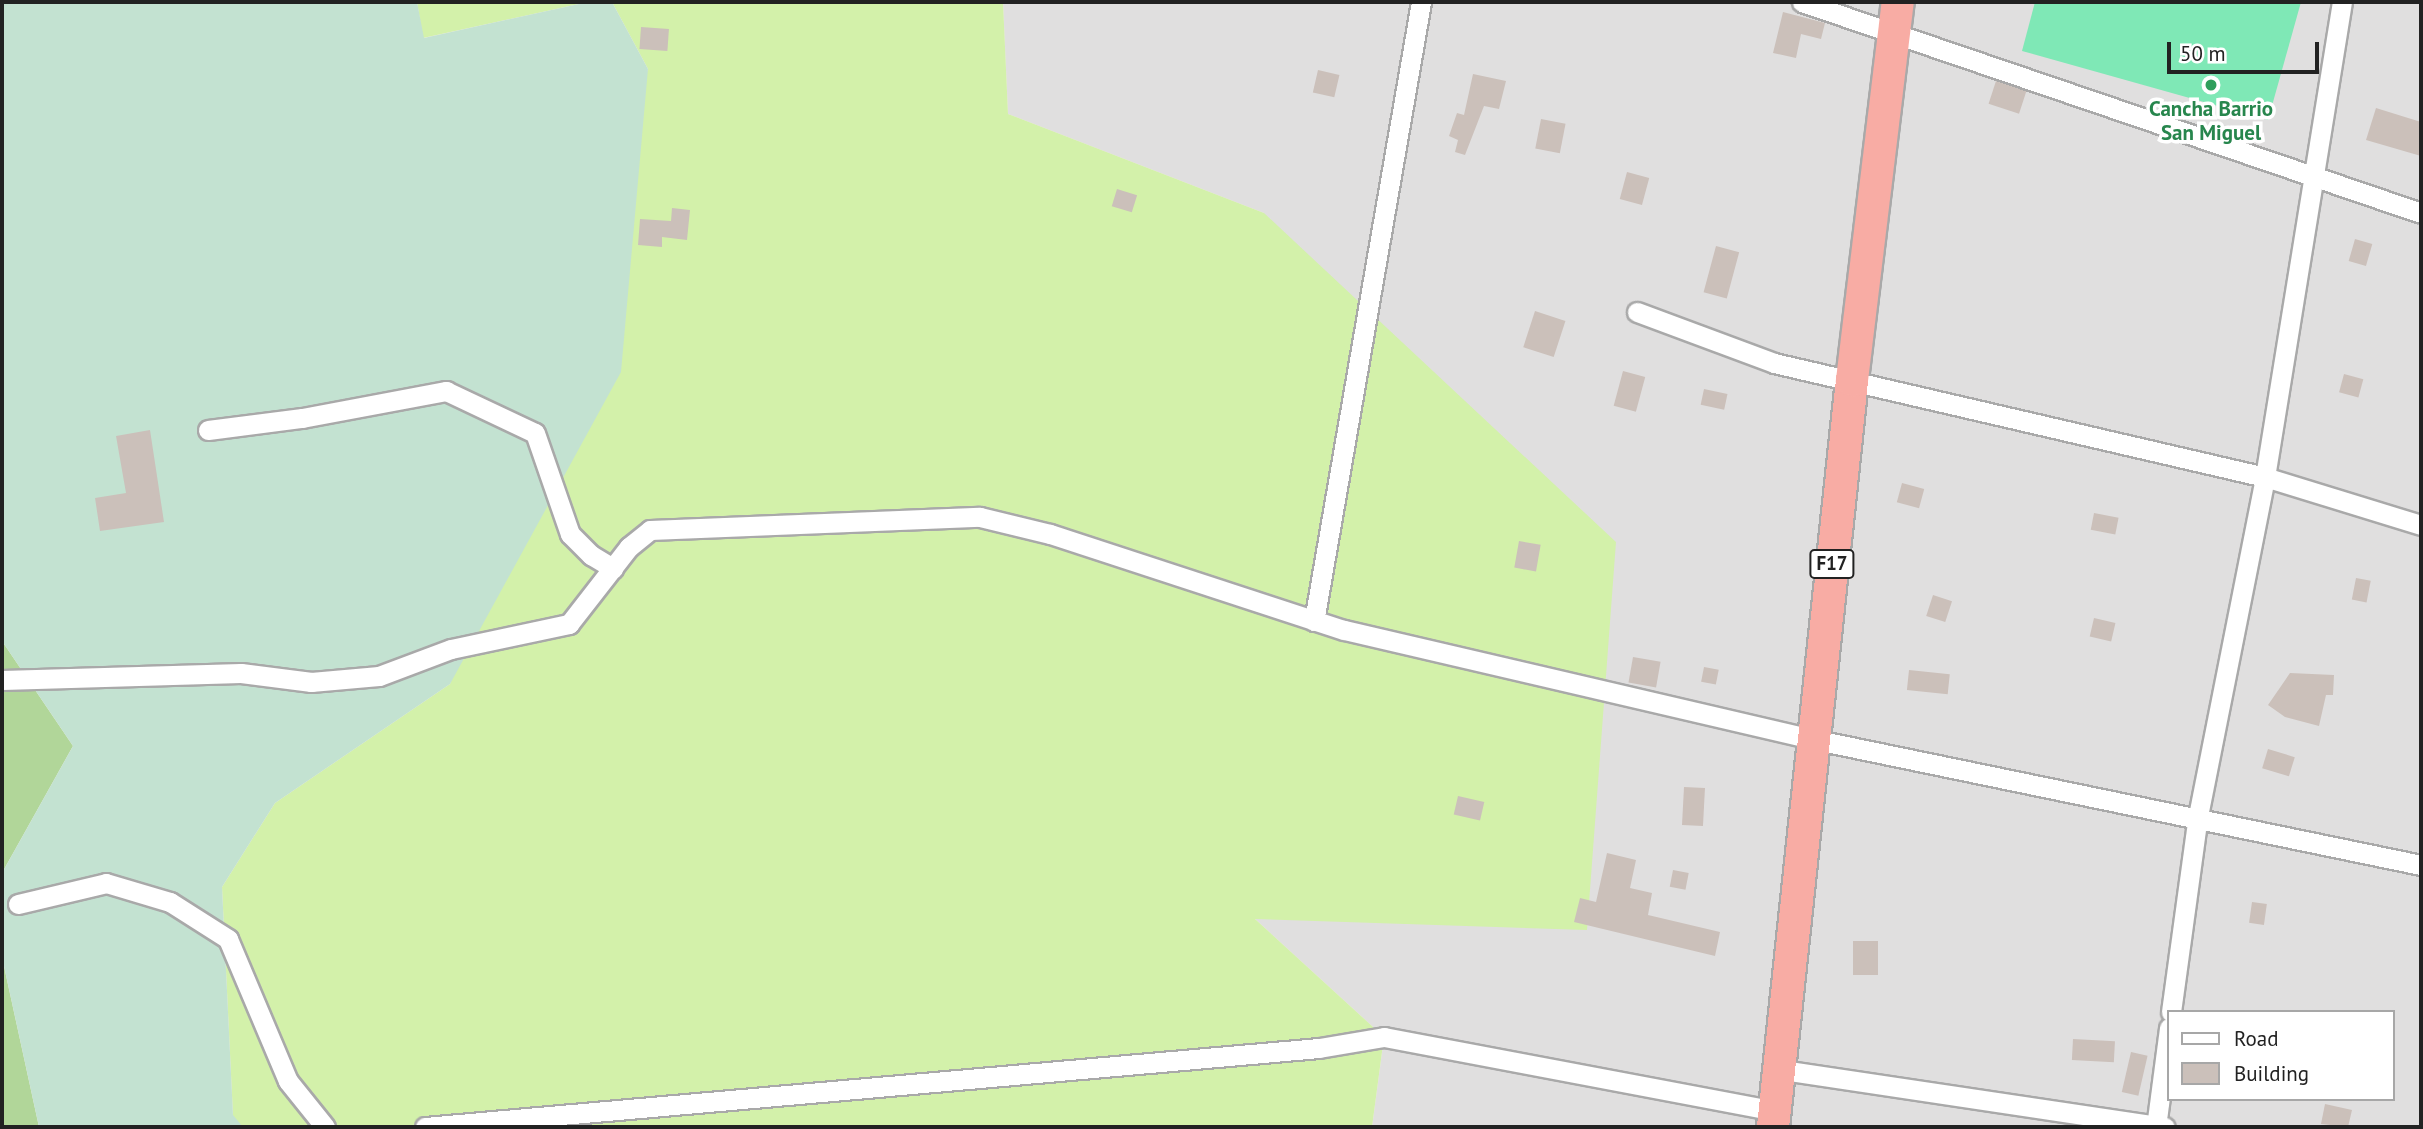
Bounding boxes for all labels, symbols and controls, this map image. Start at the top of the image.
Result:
scale bar [2171,28,2323,72]
text: 50 m [2180,40,2226,67]
marker: Cancha Barrio San Miguel [2203,77,2219,93]
place label: Cancha Barrio San Miguel [2149,96,2273,146]
road number: F17 [1809,548,1855,580]
legend [2168,1010,2395,1101]
text: Road [2234,1025,2278,1052]
text: Building [2234,1060,2309,1087]

